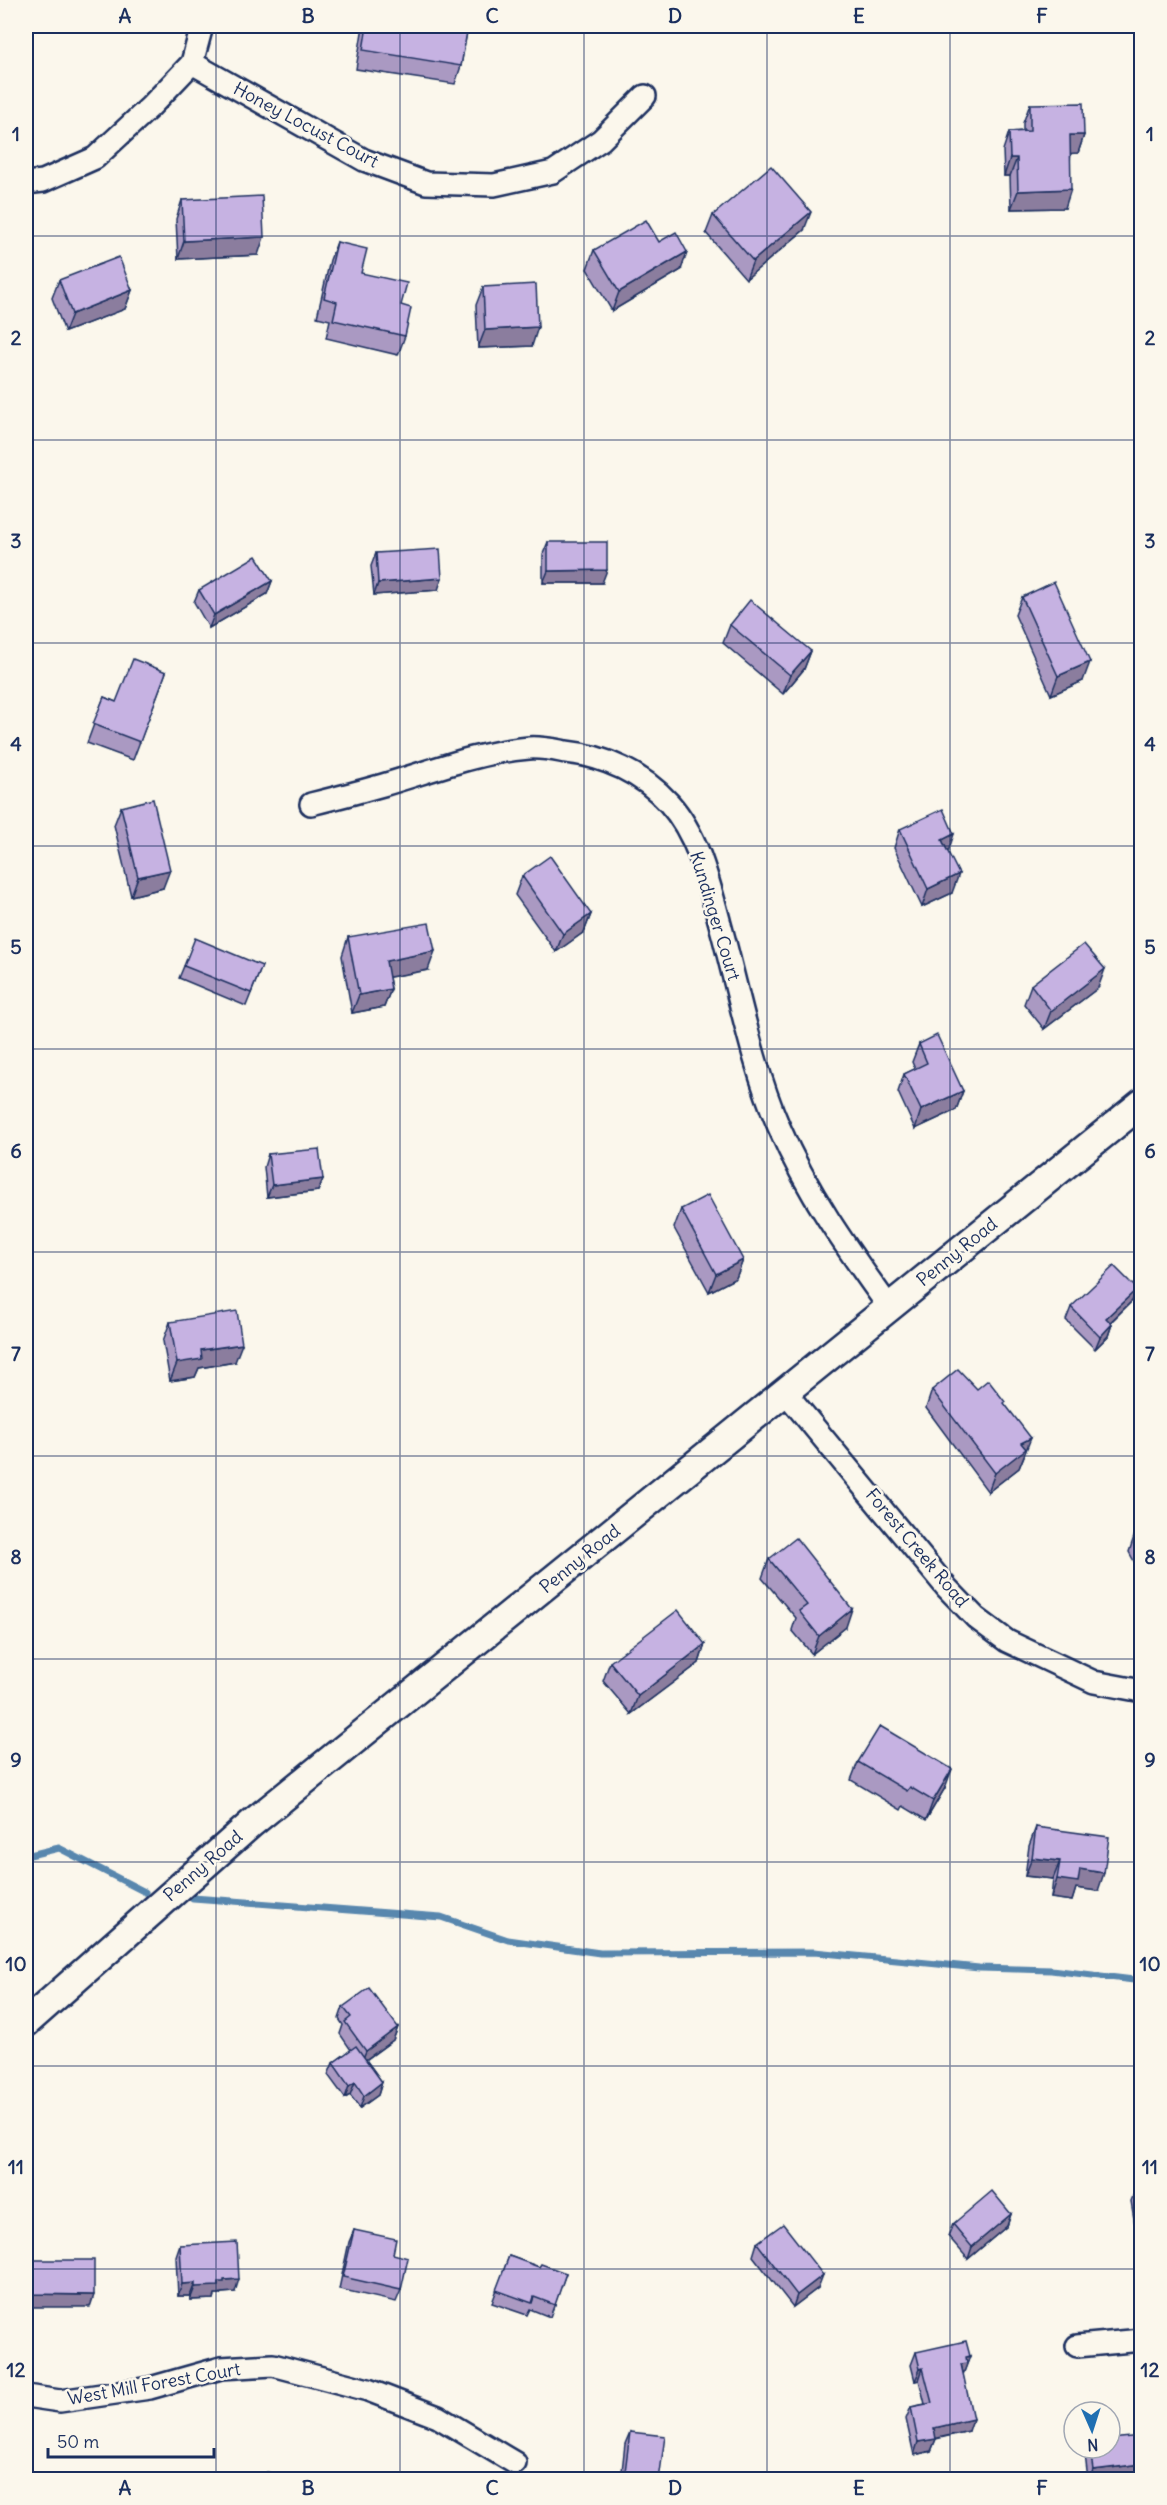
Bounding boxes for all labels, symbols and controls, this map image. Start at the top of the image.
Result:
text: A [119,3,132,28]
text: B [301,3,315,28]
text: C [485,3,499,28]
text: D [668,3,682,28]
text: E [853,3,865,28]
text: F [1036,3,1048,28]
street label: Honey Locust Court [230,77,383,173]
text: 1 [12,121,20,146]
text: 1 [1146,121,1154,146]
text: 2 [11,325,22,350]
text: 2 [1145,325,1156,350]
text: 3 [10,528,22,553]
text: 3 [1144,528,1156,553]
text: 4 [10,731,22,756]
text: 4 [1144,731,1156,756]
street label: Kundinger Court [685,848,746,983]
text: 5 [10,934,22,959]
text: 5 [1144,934,1156,959]
text: 6 [10,1138,22,1163]
text: 6 [1144,1138,1156,1163]
street label: Penny Road [912,1212,1002,1291]
text: 7 [11,1341,21,1366]
text: 7 [1145,1341,1155,1366]
street label: Forest Creek Road [861,1484,974,1612]
street label: Penny Road [535,1519,625,1598]
text: 8 [10,1544,22,1569]
text: 8 [1144,1544,1156,1569]
text: 9 [10,1747,22,1772]
text: 9 [1144,1747,1156,1772]
street label: Penny Road [158,1825,247,1906]
text: 10 [5,1951,27,1976]
text: 10 [1139,1951,1161,1976]
text: 11 [8,2154,24,2179]
text: 11 [1142,2154,1158,2179]
text: 12 [7,2357,25,2382]
street label: West Mill Forest Court [66,2357,242,2410]
text: 12 [1141,2357,1159,2382]
north arrow [1062,2400,1122,2460]
scale bar [48,2421,214,2459]
text: 50 m [57,2430,99,2453]
text: N [1087,2435,1099,2455]
text: A [119,2475,132,2500]
text: B [301,2475,315,2500]
text: C [485,2475,499,2500]
text: D [668,2475,682,2500]
text: E [853,2475,865,2500]
text: F [1036,2475,1048,2500]

